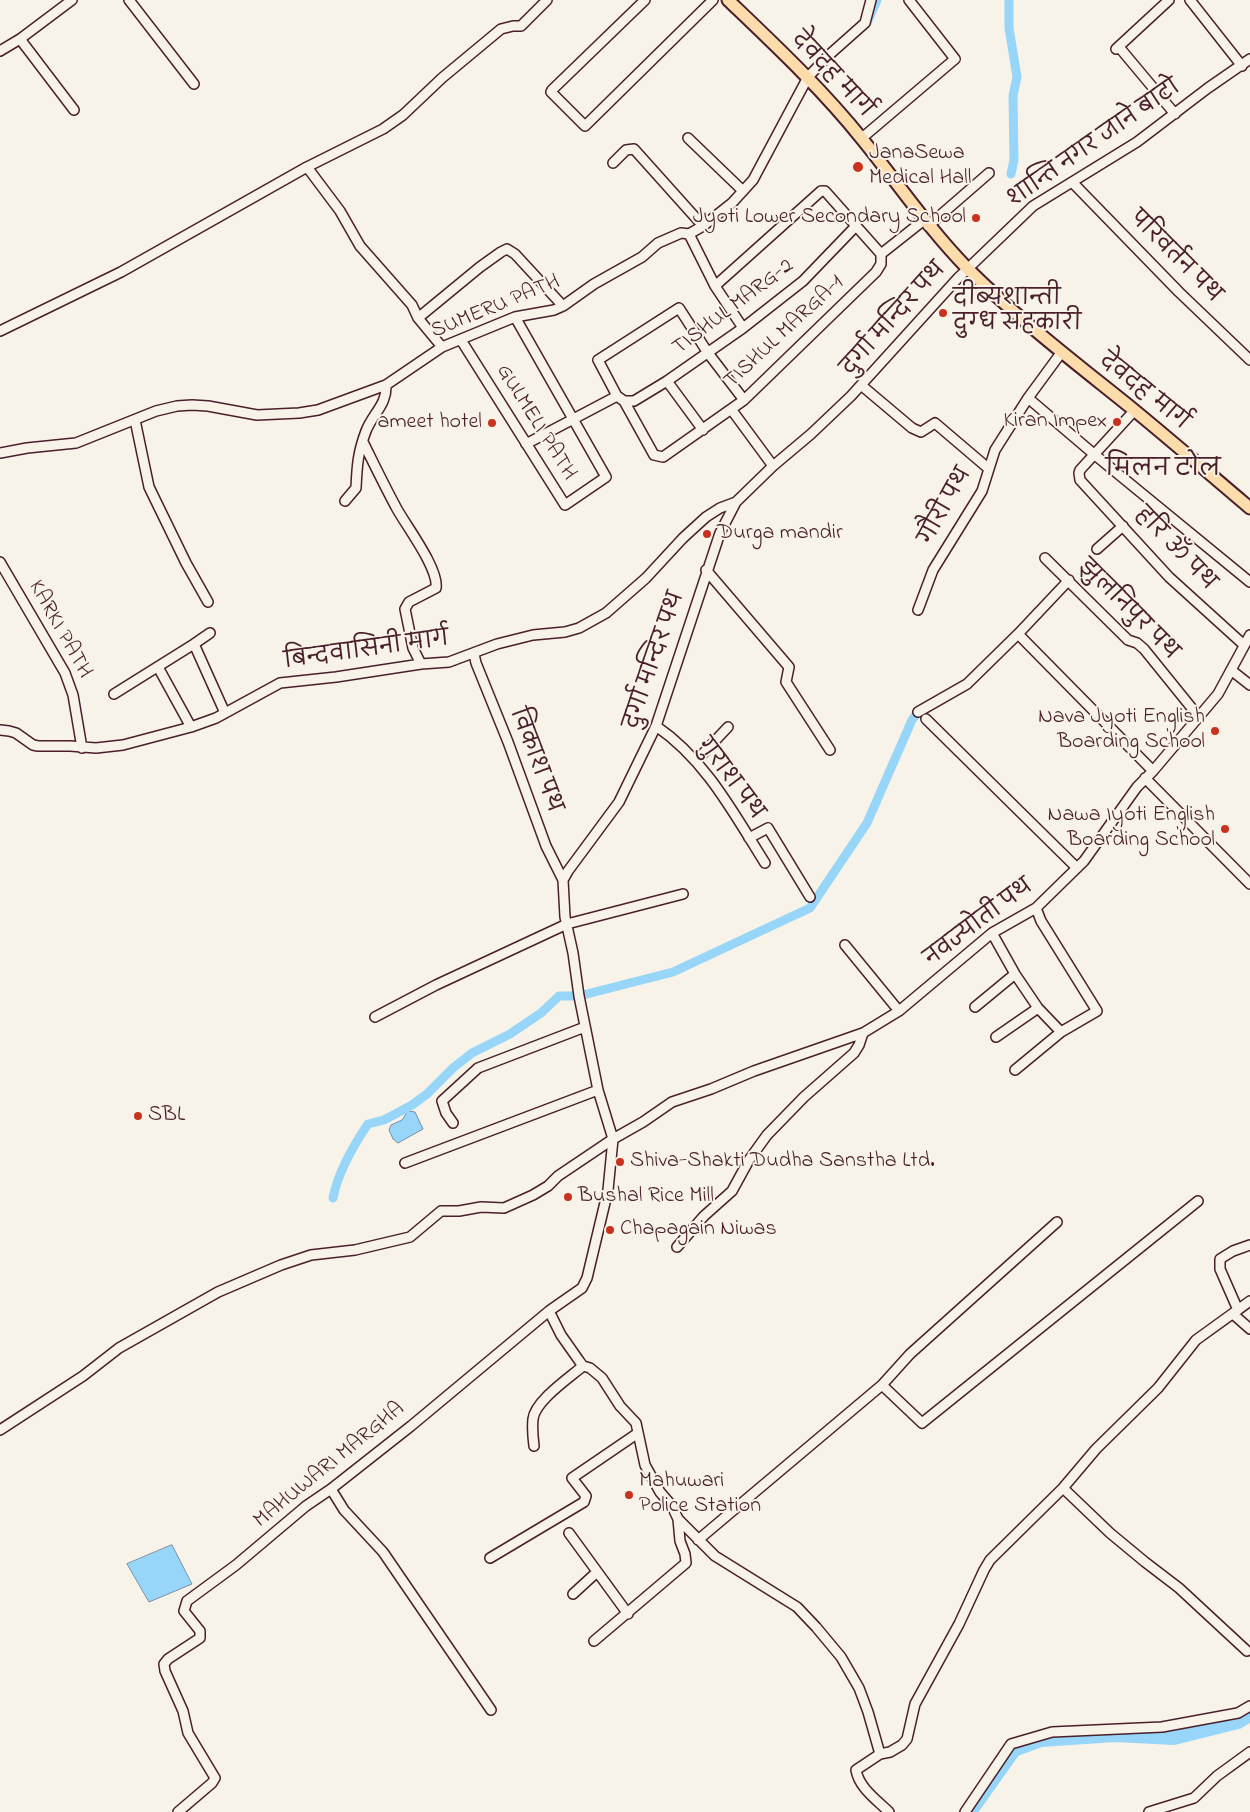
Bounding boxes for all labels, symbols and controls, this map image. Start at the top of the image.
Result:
street label: देवदह मार्ग [785,28,877,124]
street label: शान्ति नगर जाने बाटो [1004,75,1186,215]
place label: JanaSewa Medical Hall [869,141,971,192]
marker: JanaSewa Medical Hall [851,160,865,174]
place label: Jyoti Lower Secondary School [693,205,966,231]
street label: परिवर्तन पथ [1122,206,1226,310]
marker: Jyoti Lower Secondary School [970,212,982,224]
street label: TISHUL MARG-2 [668,254,800,362]
street label: दुर्गा मन्दिर पथ [837,258,953,382]
street label: SUMERU PATH [428,270,564,346]
street label: TISHUL MARGA-1 [720,271,850,395]
place label: दीब्यशान्ती दुग्ध सहकारी [953,287,1081,338]
marker: दीब्यशान्ती दुग्ध सहकारी [937,307,949,319]
street label: देवदह मार्ग [1093,349,1193,437]
street label: GULMELI PATH [489,360,581,486]
place label: Kiran Impex [1003,409,1107,435]
place label: ameet hotel [378,410,482,436]
marker: Kiran Impex [1111,416,1123,428]
marker: ameet hotel [486,417,498,429]
district label: मिलन टोल [1105,457,1221,485]
street label: गौरी पथ [915,464,979,550]
street label: हरि ॐ पथ [1128,503,1220,597]
place label: Durga mandir [717,521,843,547]
marker: Durga mandir [701,528,713,540]
street label: झुलनिपुर पथ [1071,555,1183,667]
street label: KARKI PATH [21,576,97,684]
street label: दुर्गा मन्दिर पथ [620,589,692,733]
street label: बिन्दवासिनी मार्ग [283,627,451,677]
street label: विकाश पथ [502,705,566,817]
place label: Nava Jyoti English Boarding School [1038,705,1205,756]
marker: Nava Jyoti English Boarding School [1209,725,1221,737]
street label: गुराश पथ [690,734,768,826]
place label: Nawa Iyoti English Boarding School [1048,803,1215,854]
marker: Nawa Iyoti English Boarding School [1219,823,1231,835]
street label: नवज्योती पथ [921,875,1039,973]
place label: SBL [148,1103,185,1129]
marker: SBL [132,1110,144,1122]
place label: Shiva-Shakti Dudha Sanstha Ltd. [630,1149,935,1175]
marker: Shiva-Shakti Dudha Sanstha Ltd. [614,1156,626,1168]
place label: Bushal Rice Mill [578,1184,714,1210]
marker: Bushal Rice Mill [562,1191,574,1203]
place label: Chapagain Niwas [620,1217,777,1243]
marker: Chapagain Niwas [604,1224,616,1236]
street label: MAHUWARI MARGHA [249,1397,411,1535]
place label: Mahuwari Police Station [639,1469,761,1520]
marker: Mahuwari Police Station [623,1489,635,1501]

